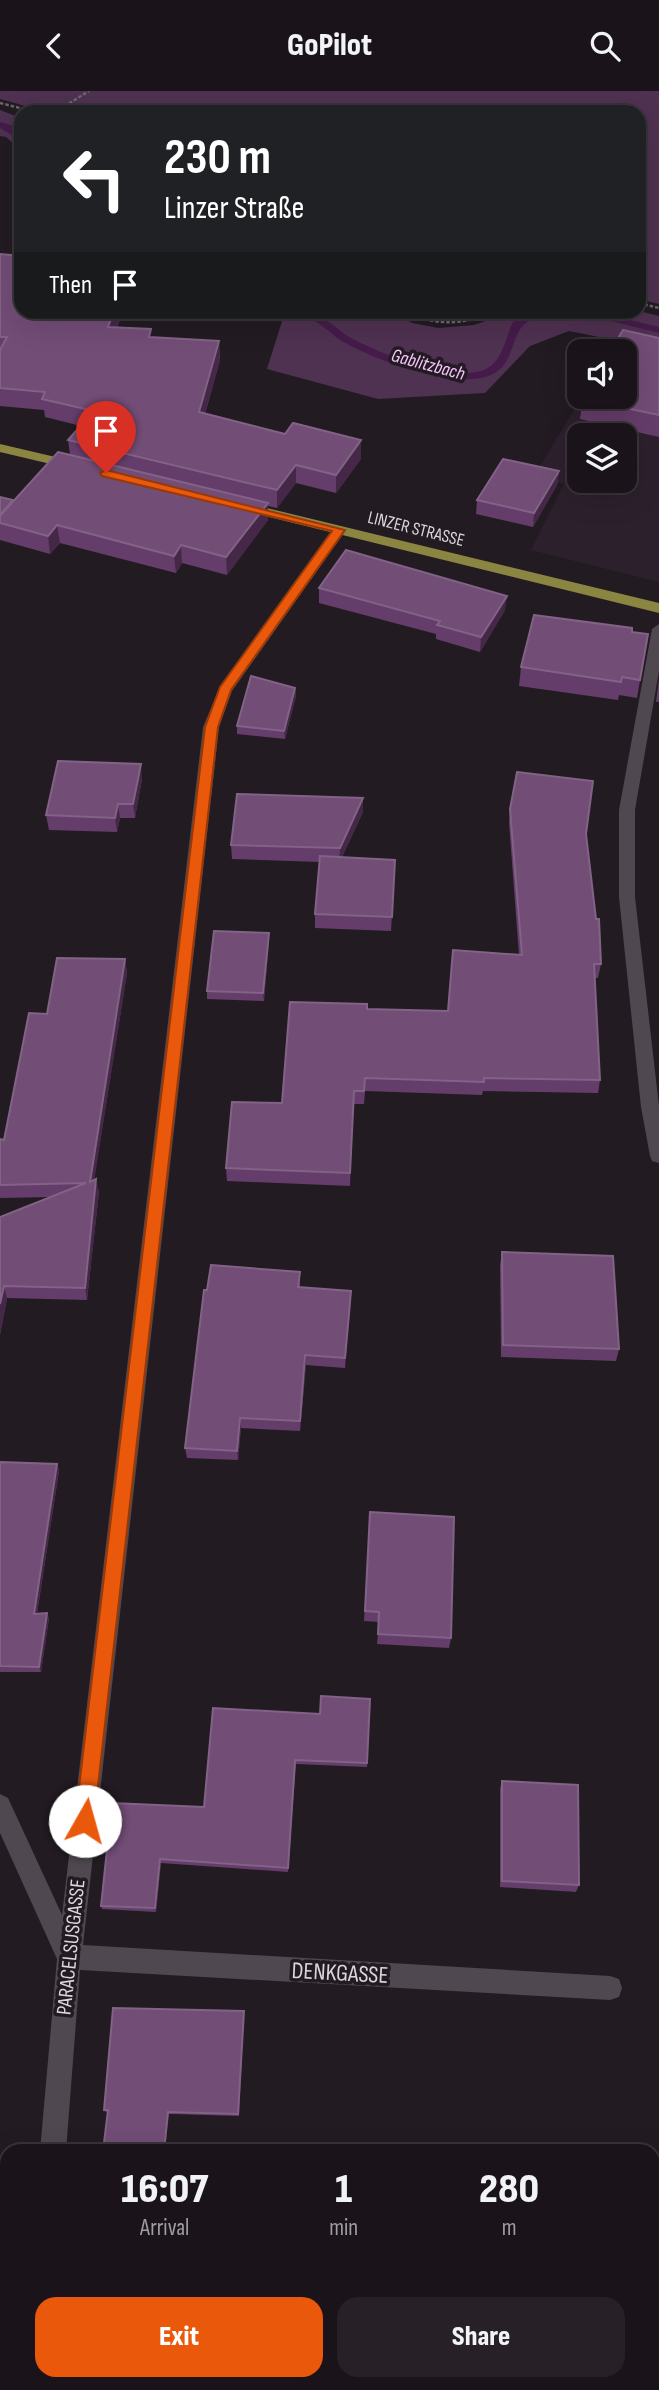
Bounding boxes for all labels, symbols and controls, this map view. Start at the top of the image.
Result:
text: GoPilot [287,26,372,65]
icon: back [35,27,73,65]
icon: search [586,27,624,65]
text: 230 m [164,129,271,188]
icon: left [49,133,140,224]
text: Linzer Straße [164,189,304,228]
icon: arrive [106,266,144,304]
text: Then [49,270,92,301]
map controls [567,339,637,493]
button: sound [567,339,637,409]
water label: Gablitzbach [389,344,467,386]
pin [76,401,136,473]
icon: arrive [87,412,125,450]
button: layers [567,423,637,493]
street label: LINZER STRASSE [366,507,466,551]
position arrow [48,1784,122,1858]
street label: PARACELSUSGASSE [51,1878,91,2016]
street label: DENKGASSE [291,1956,389,1990]
text: 16:07 [121,2164,208,2215]
text: 1 [335,2164,352,2215]
text: 280 [479,2164,539,2215]
text: Arrival [140,2214,189,2242]
text: min [329,2214,358,2242]
text: m [502,2214,516,2242]
button: Exit [35,2297,323,2377]
button: Share [337,2297,625,2377]

